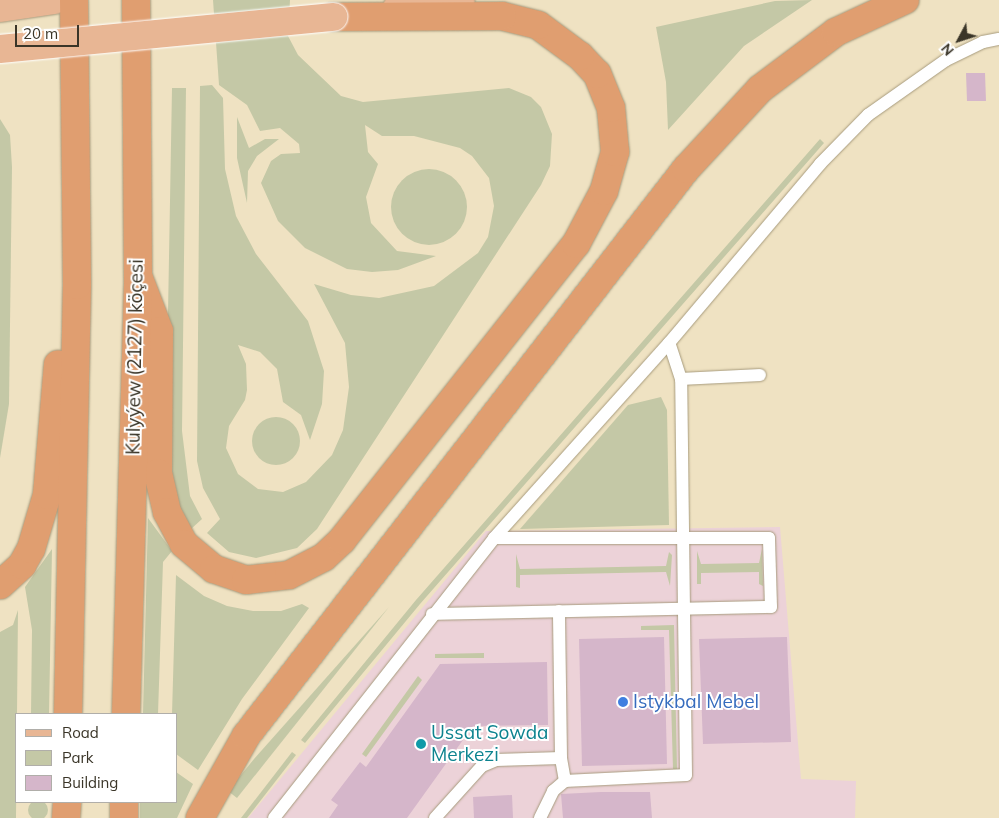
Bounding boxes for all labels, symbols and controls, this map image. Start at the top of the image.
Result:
scale bar [18,15,81,47]
north arrow [934,15,984,65]
text: 20 m [23,24,58,43]
text: N [937,40,958,59]
street label: Kulyýew (2127) köçesi [122,259,148,455]
place label: Istykbal Mebel [633,691,759,713]
marker: Istykbal Mebel [617,696,629,708]
legend [15,713,178,803]
place label: Ussat Sowda Merkezi [431,722,548,766]
text: Road [62,723,99,742]
marker: Ussat Sowda Merkezi [415,738,427,750]
text: Park [62,748,94,767]
text: Building [62,773,118,792]

